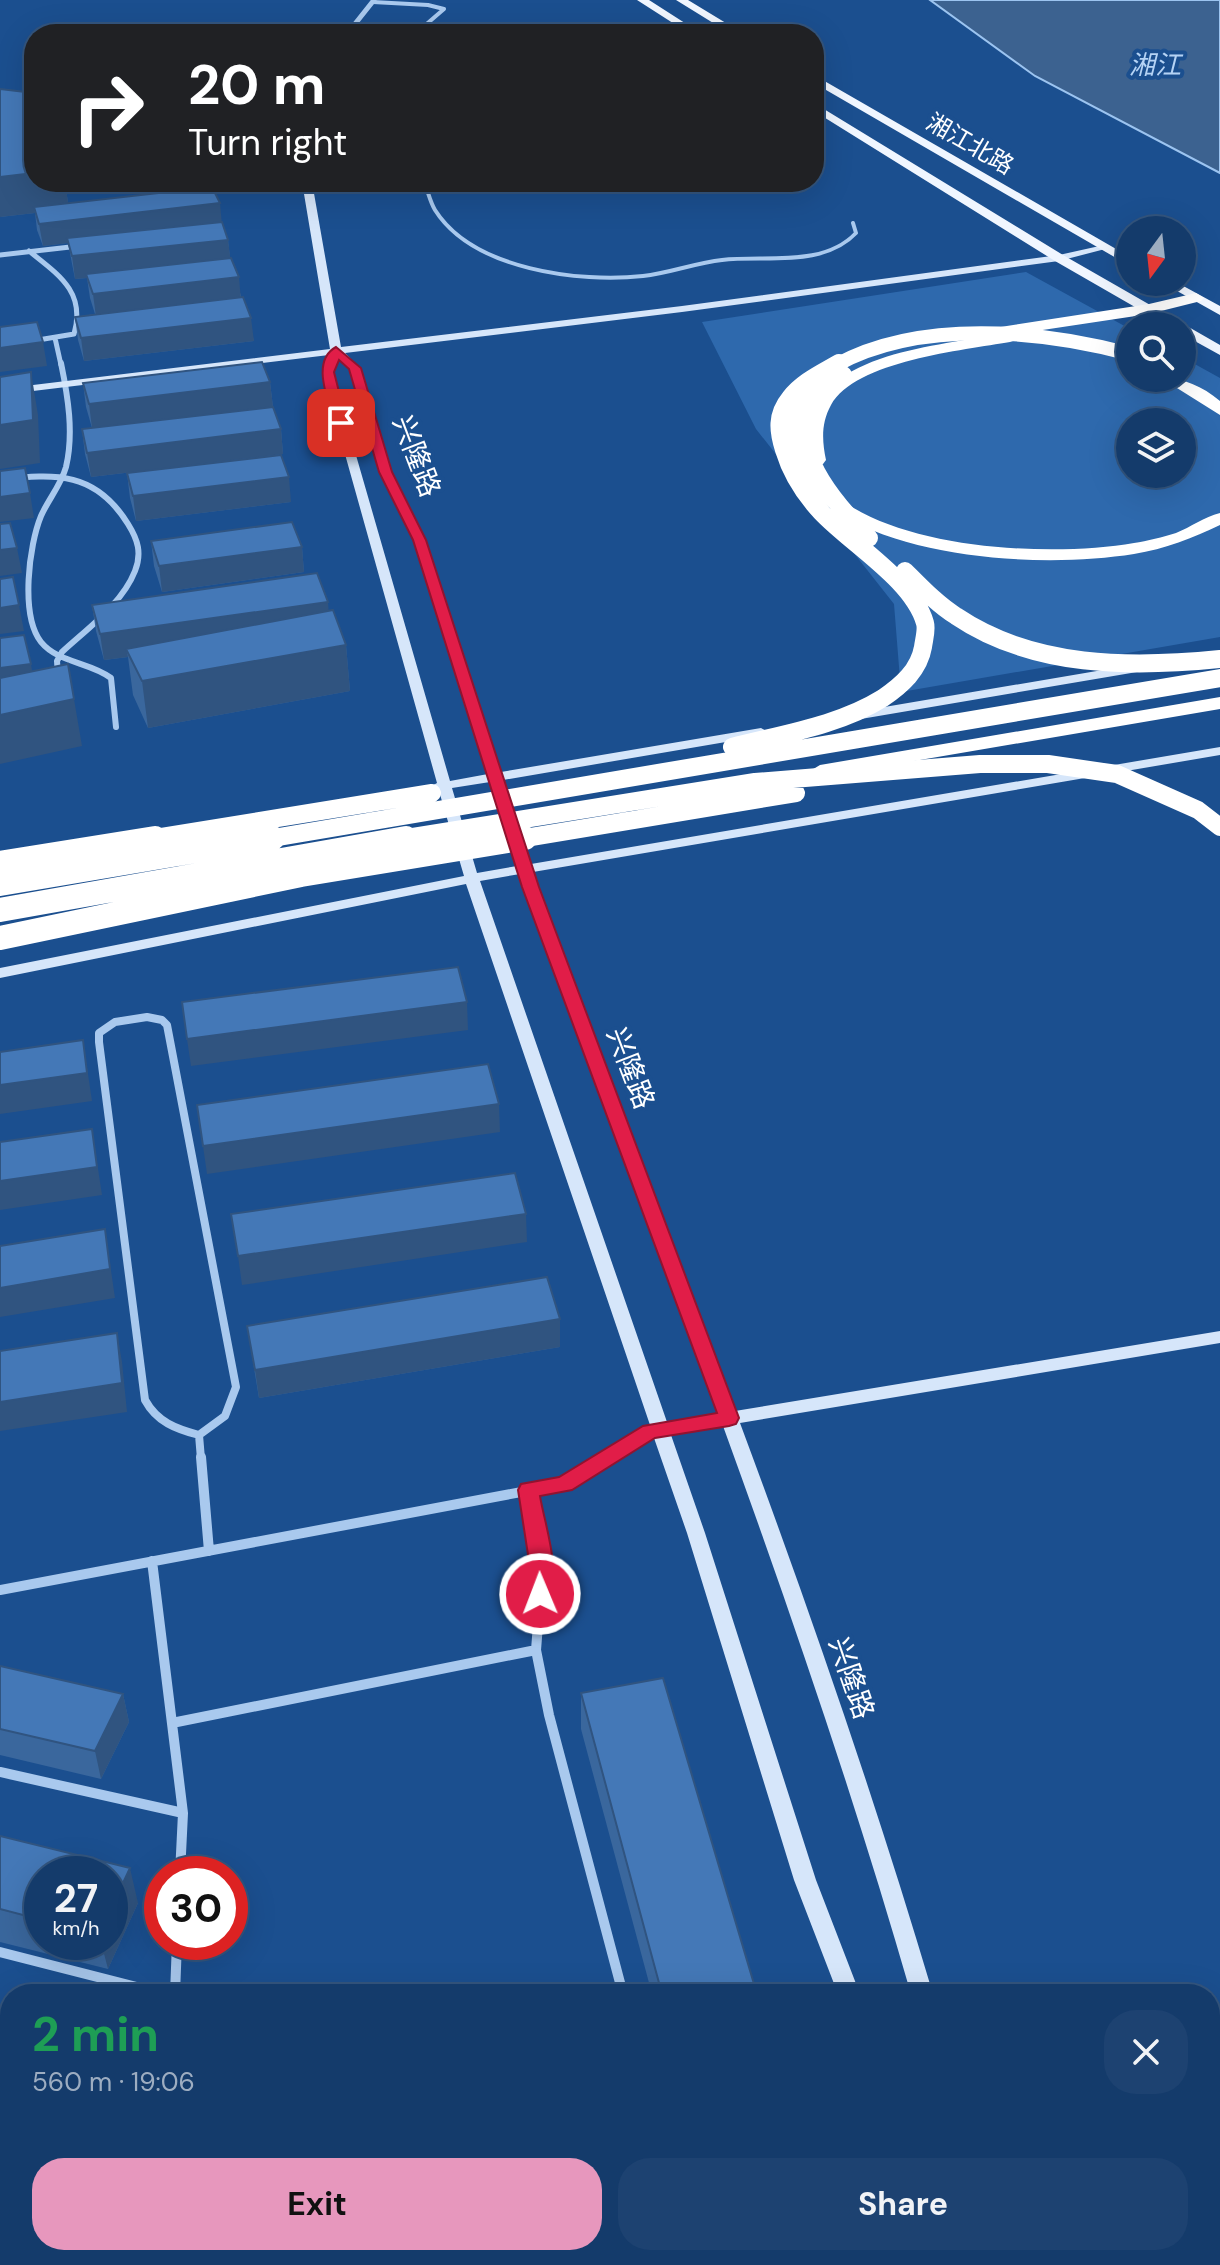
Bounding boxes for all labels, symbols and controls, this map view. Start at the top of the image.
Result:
text: 20 m [188,48,325,121]
water label: 湘江 [1129,48,1184,82]
icon: right [56,56,160,160]
street label: 湘江北路 [921,106,1020,181]
text: Turn right [188,119,347,166]
north arrow [1116,216,1196,296]
map controls [1116,216,1196,488]
button: search [1116,312,1196,392]
pin [307,389,375,457]
icon: arrive [319,401,363,445]
button: layers [1116,408,1196,488]
street label: 兴隆路 [384,410,449,502]
street label: 兴隆路 [598,1022,663,1114]
position arrow [498,1552,582,1636]
street label: 兴隆路 [820,1632,883,1724]
speed limit sign: 30 [144,1856,248,1960]
text: 27 [54,1872,98,1924]
text: km/h [52,1915,100,1941]
text: 2 min [32,2003,159,2066]
button: close [1104,2010,1188,2094]
text: 560 m · 19:06 [32,2065,195,2099]
button: Exit [32,2158,602,2250]
button: Share [618,2158,1188,2250]

